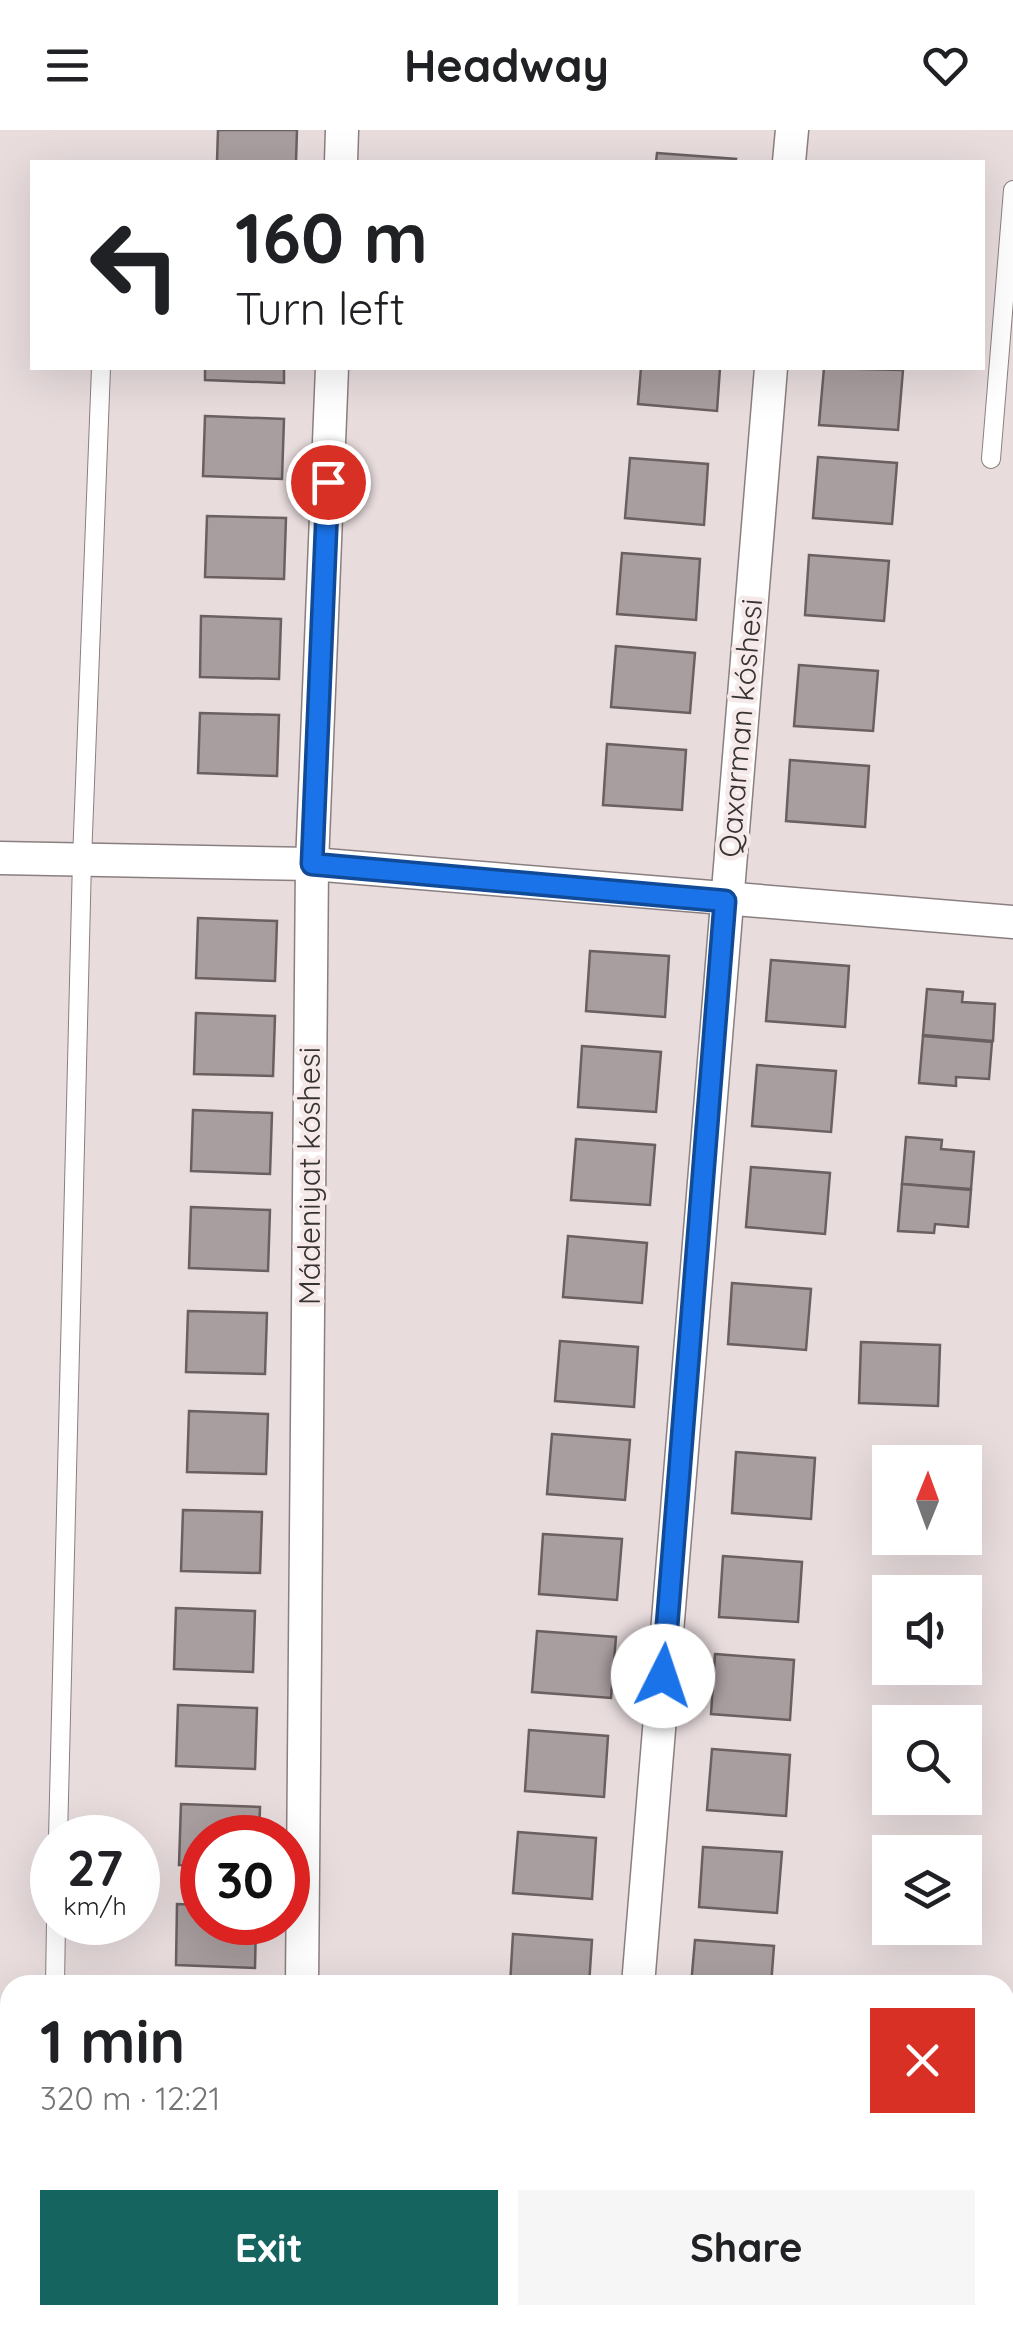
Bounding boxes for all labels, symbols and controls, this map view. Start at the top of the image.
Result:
text: Headway [404,37,609,93]
icon: menu [40,38,95,93]
icon: heart [918,38,973,93]
text: 160 m [235,193,428,281]
icon: left [70,200,200,330]
text: Turn left [235,280,405,336]
pin [286,440,371,525]
icon: arrive [301,455,356,510]
street label: Qaxarman kóshesi [710,597,770,859]
street label: Mádeniyat kóshesi [290,1047,328,1305]
north arrow [872,1445,982,1555]
map controls [872,1445,982,1945]
button: sound [872,1575,982,1685]
position arrow [611,1624,715,1728]
button: search [872,1705,982,1815]
speed limit sign: 30 [180,1815,310,1945]
button: layers [872,1835,982,1945]
text: 27 [67,1836,123,1899]
text: km/h [63,1890,127,1921]
text: 1 min [40,2003,185,2078]
button: close [870,2008,975,2113]
text: 320 m · 12:21 [40,2078,220,2118]
button: Exit [40,2190,498,2305]
button: Share [518,2190,975,2305]

